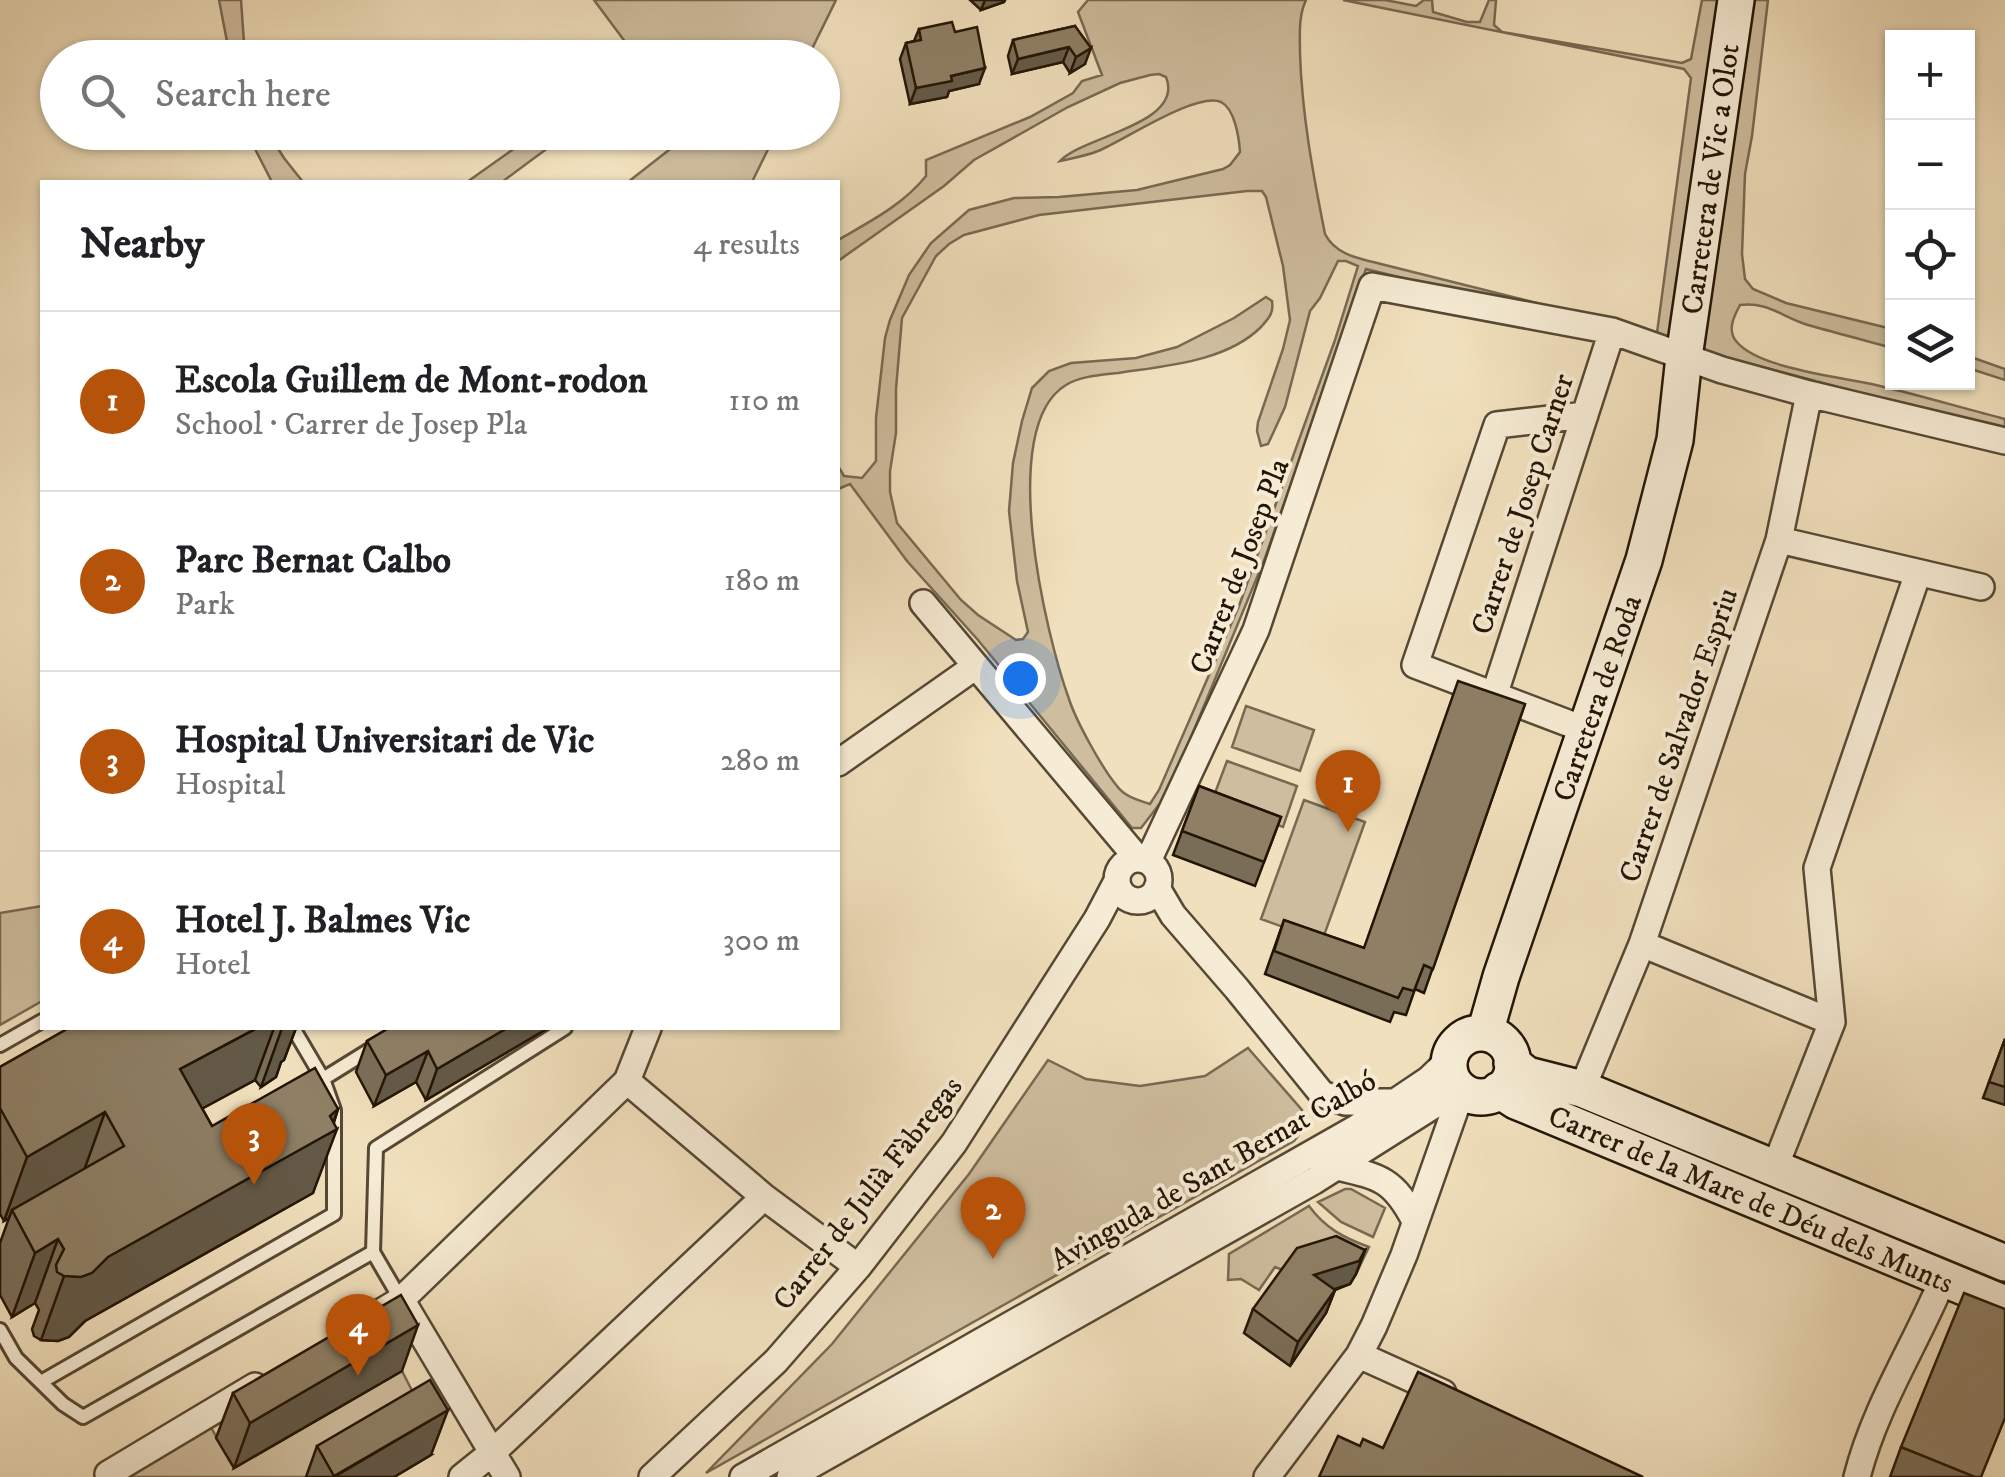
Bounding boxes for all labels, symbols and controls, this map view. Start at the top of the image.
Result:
map controls [1885,30,1975,390]
button: + [1885,30,1975,120]
search box [40,40,840,150]
street label: Carretera de Vic a Olot [1674,42,1749,317]
icon: search [75,68,130,123]
text: Search here [155,71,331,119]
button: − [1885,120,1975,210]
button: locate [1885,210,1975,300]
text: Nearby [80,219,204,271]
text: 4 results [693,225,800,265]
button: layers [1885,300,1975,390]
text: Escola Guillem de Mont-rodon [175,357,648,405]
street label: Carrer de Josep Carner [1464,370,1583,639]
text: 1 [107,381,118,421]
text: 110 m [728,381,800,421]
text: School · Carrer de Josep Pla [175,405,527,445]
street label: Carrer de Josep Pla [1182,453,1299,680]
text: Parc Bernat Calbo [175,537,451,585]
text: 2 [105,561,120,601]
text: 180 m [724,561,800,601]
street label: Carrer de Salvador Espriu [1612,584,1747,887]
text: Park [175,585,235,625]
street label: Carretera de Roda [1546,590,1651,807]
your location [995,653,1046,704]
text: Hospital Universitari de Vic [175,717,594,765]
text: 3 [107,741,118,781]
text: 280 m [720,741,800,781]
pin: 1 [1316,750,1380,832]
text: Hospital [175,765,285,805]
text: Hotel J. Balmes Vic [175,897,470,945]
text: 4 [103,921,122,961]
text: 300 m [723,921,800,961]
text: Hotel [175,945,250,985]
street label: Avinguda de Sant Bernat Calbó [1044,1063,1383,1280]
street label: Carrer de Julià Fàbregas [765,1070,971,1318]
street label: Carrer de la Mare de Déu dels Munts [1542,1098,1958,1303]
pin: 3 [222,1102,286,1185]
pin: 2 [960,1176,1026,1259]
pin: 4 [326,1294,390,1376]

